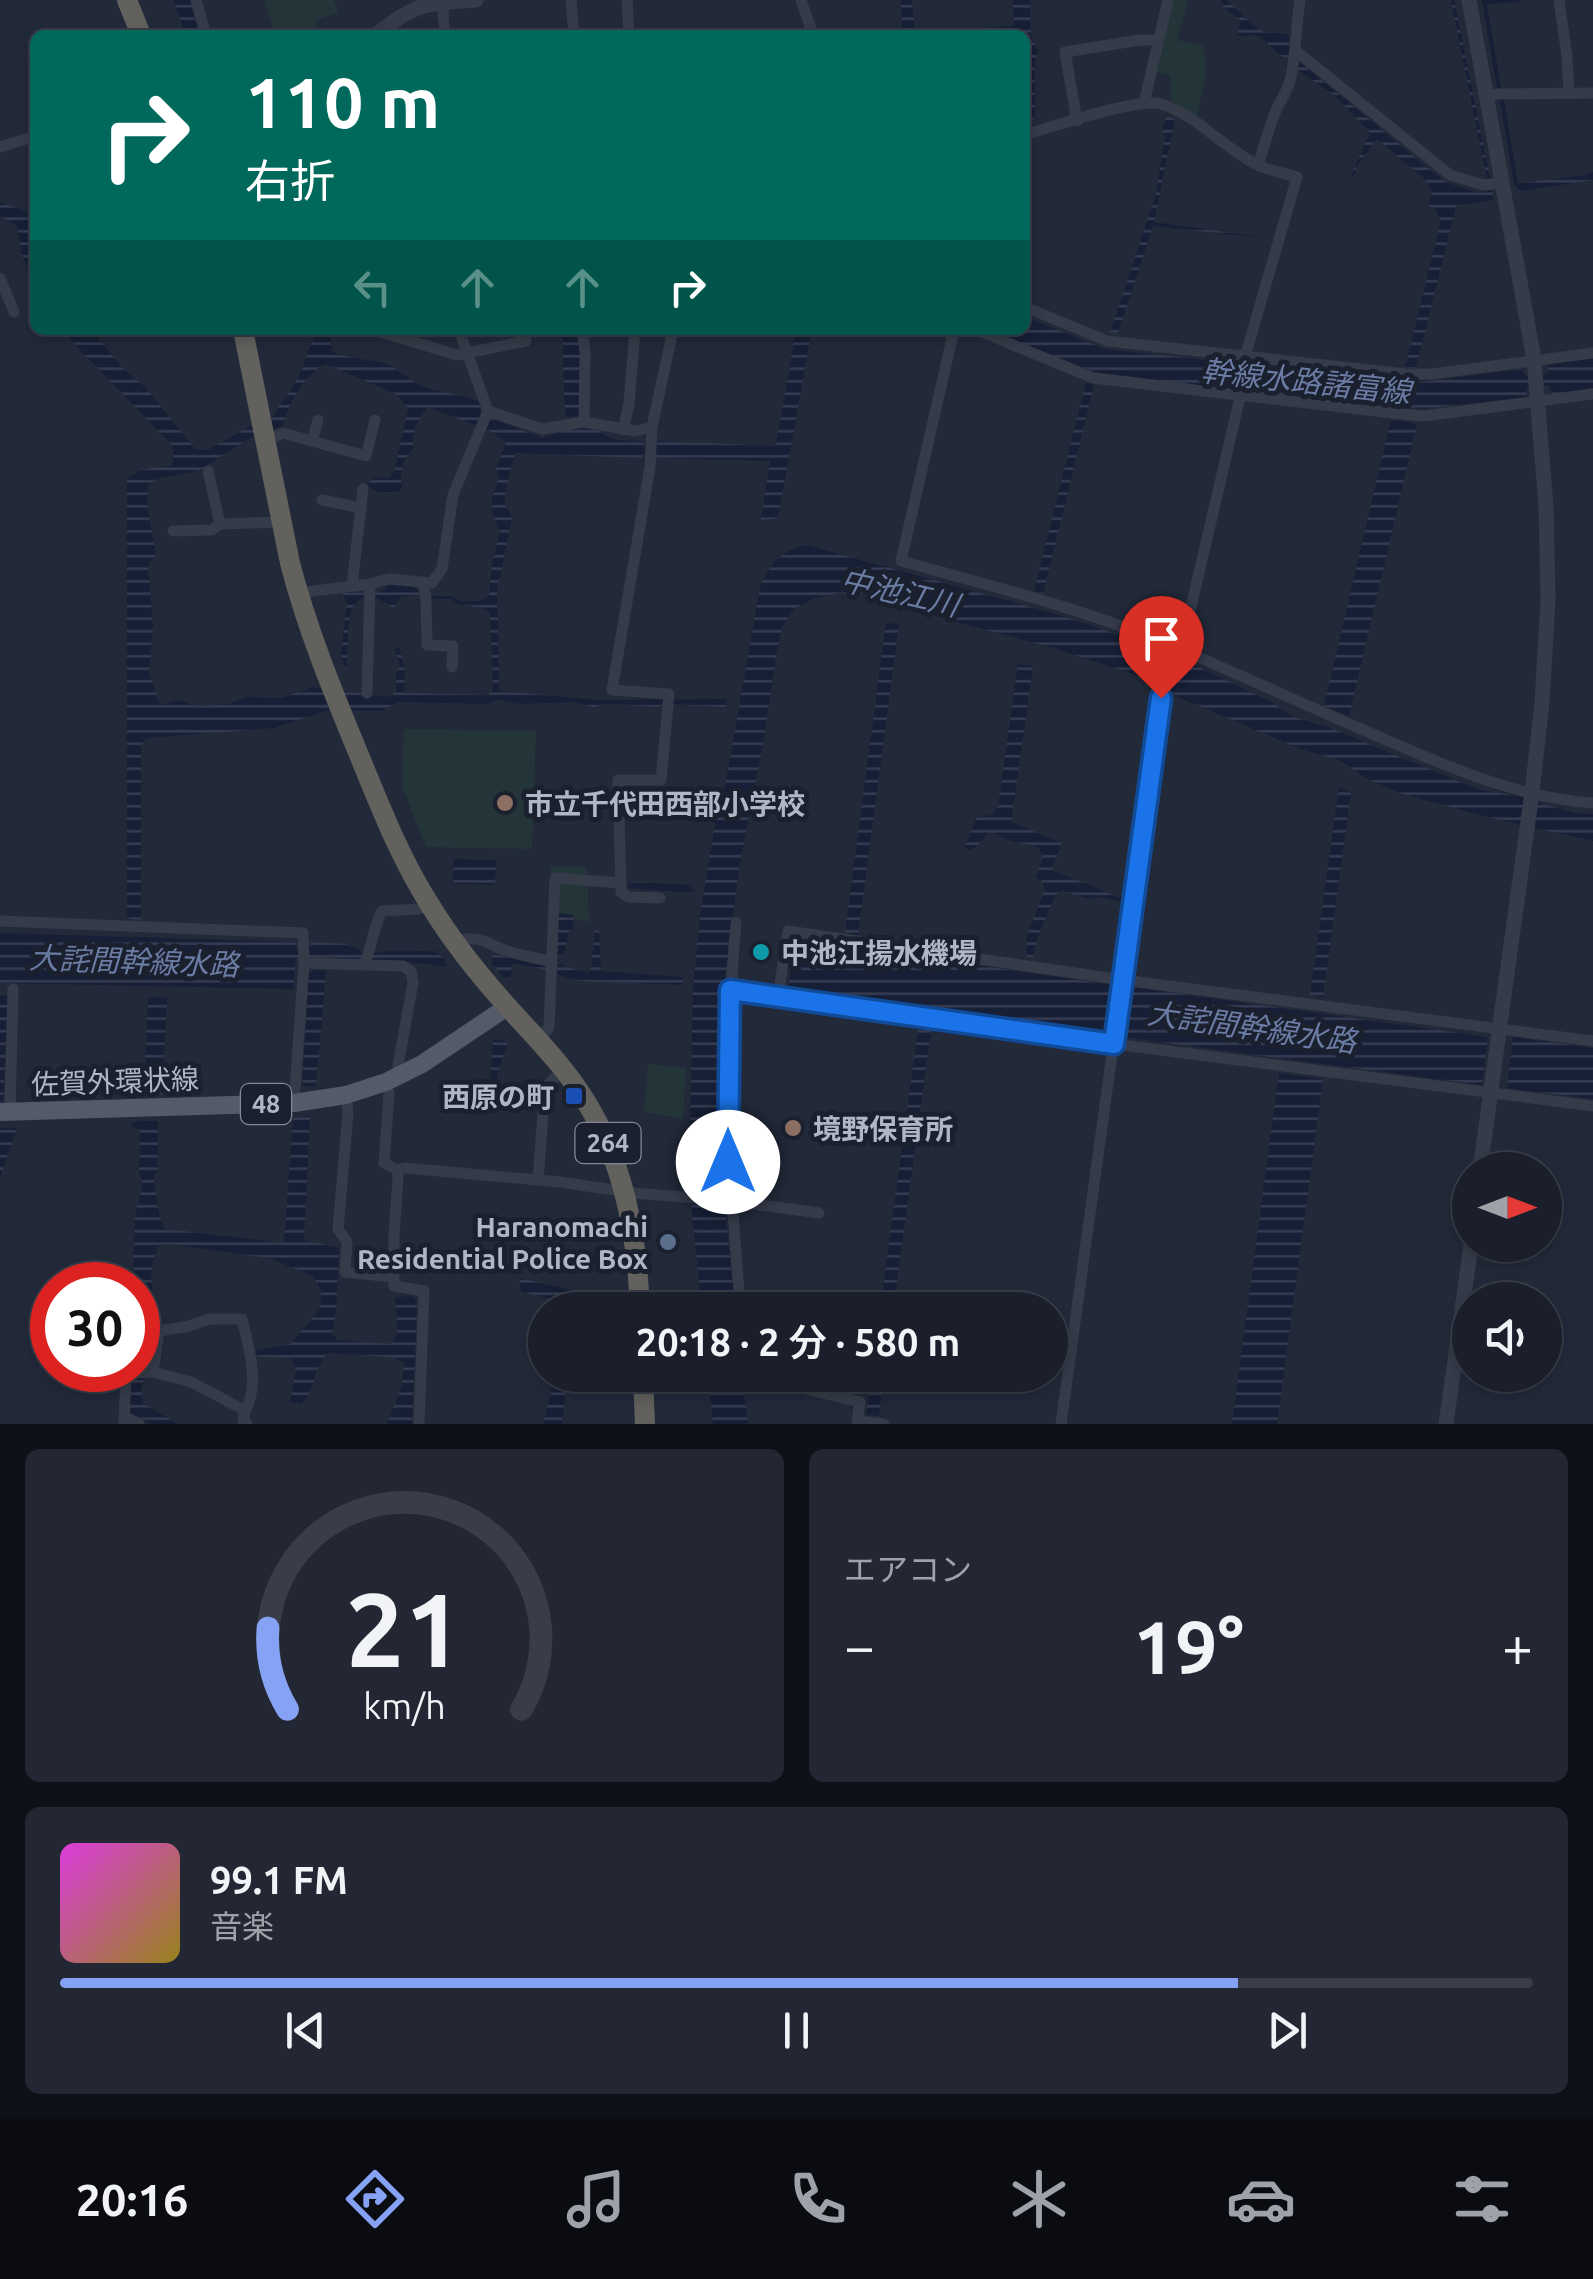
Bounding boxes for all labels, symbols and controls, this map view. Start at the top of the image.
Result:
text: 110 m [245,63,440,141]
icon: right [80,70,210,200]
text: 右折 [245,155,335,206]
icon: left [345,260,400,315]
icon: ahead [450,260,505,315]
icon: ahead [555,260,610,315]
icon: right [660,260,715,315]
water label: 幹線水路諸富線 [1200,353,1416,409]
water label: 中池江川 [838,562,965,623]
pin [1119,596,1204,699]
icon: arrive [1134,611,1189,666]
place label: 市立千代田西部小学校 [525,788,805,819]
marker: 市立千代田西部小学校 [494,792,516,814]
place label: 中池江揚水機場 [781,937,977,968]
water label: 大詫間幹線水路 [28,940,243,982]
marker: 中池江揚水機場 [750,941,772,963]
water label: 大詫間幹線水路 [1146,996,1361,1059]
street label: 佐賀外環状線 [31,1063,199,1099]
place label: 西原の町 [442,1081,554,1112]
road number: 48 [241,1084,291,1124]
marker: 西原の町 [563,1085,585,1107]
position arrow [676,1110,780,1214]
place label: 境野保育所 [813,1113,953,1144]
marker: 境野保育所 [782,1117,804,1139]
road number: 264 [576,1123,640,1163]
north arrow [1452,1152,1562,1262]
map controls [1452,1152,1562,1392]
place label: Haranomachi Residential Police Box [357,1211,648,1274]
marker: Haranomachi Residential Police Box [657,1231,679,1253]
speed limit sign: 30 [30,1262,160,1392]
button: sound [1452,1282,1562,1392]
text: 20:18 · 2 分 · 580 m [636,1321,960,1363]
text: エアコン [844,1551,972,1587]
text: 21 [346,1570,463,1687]
text: 19° [1133,1604,1244,1688]
text: − [844,1615,875,1676]
text: + [1502,1615,1533,1676]
text: km/h [363,1686,446,1726]
text: 99.1 FM [210,1859,348,1901]
text: 音楽 [210,1908,274,1944]
icon: previous [278,2003,333,2058]
icon: pause [769,2003,824,2058]
icon: next [1260,2003,1315,2058]
icon: directions [340,2164,410,2234]
icon: music [561,2164,631,2234]
icon: phone [783,2164,853,2234]
icon: climate [1004,2164,1074,2234]
icon: car [1226,2164,1296,2234]
icon: filters [1447,2164,1517,2234]
text: 20:16 [76,2174,188,2225]

